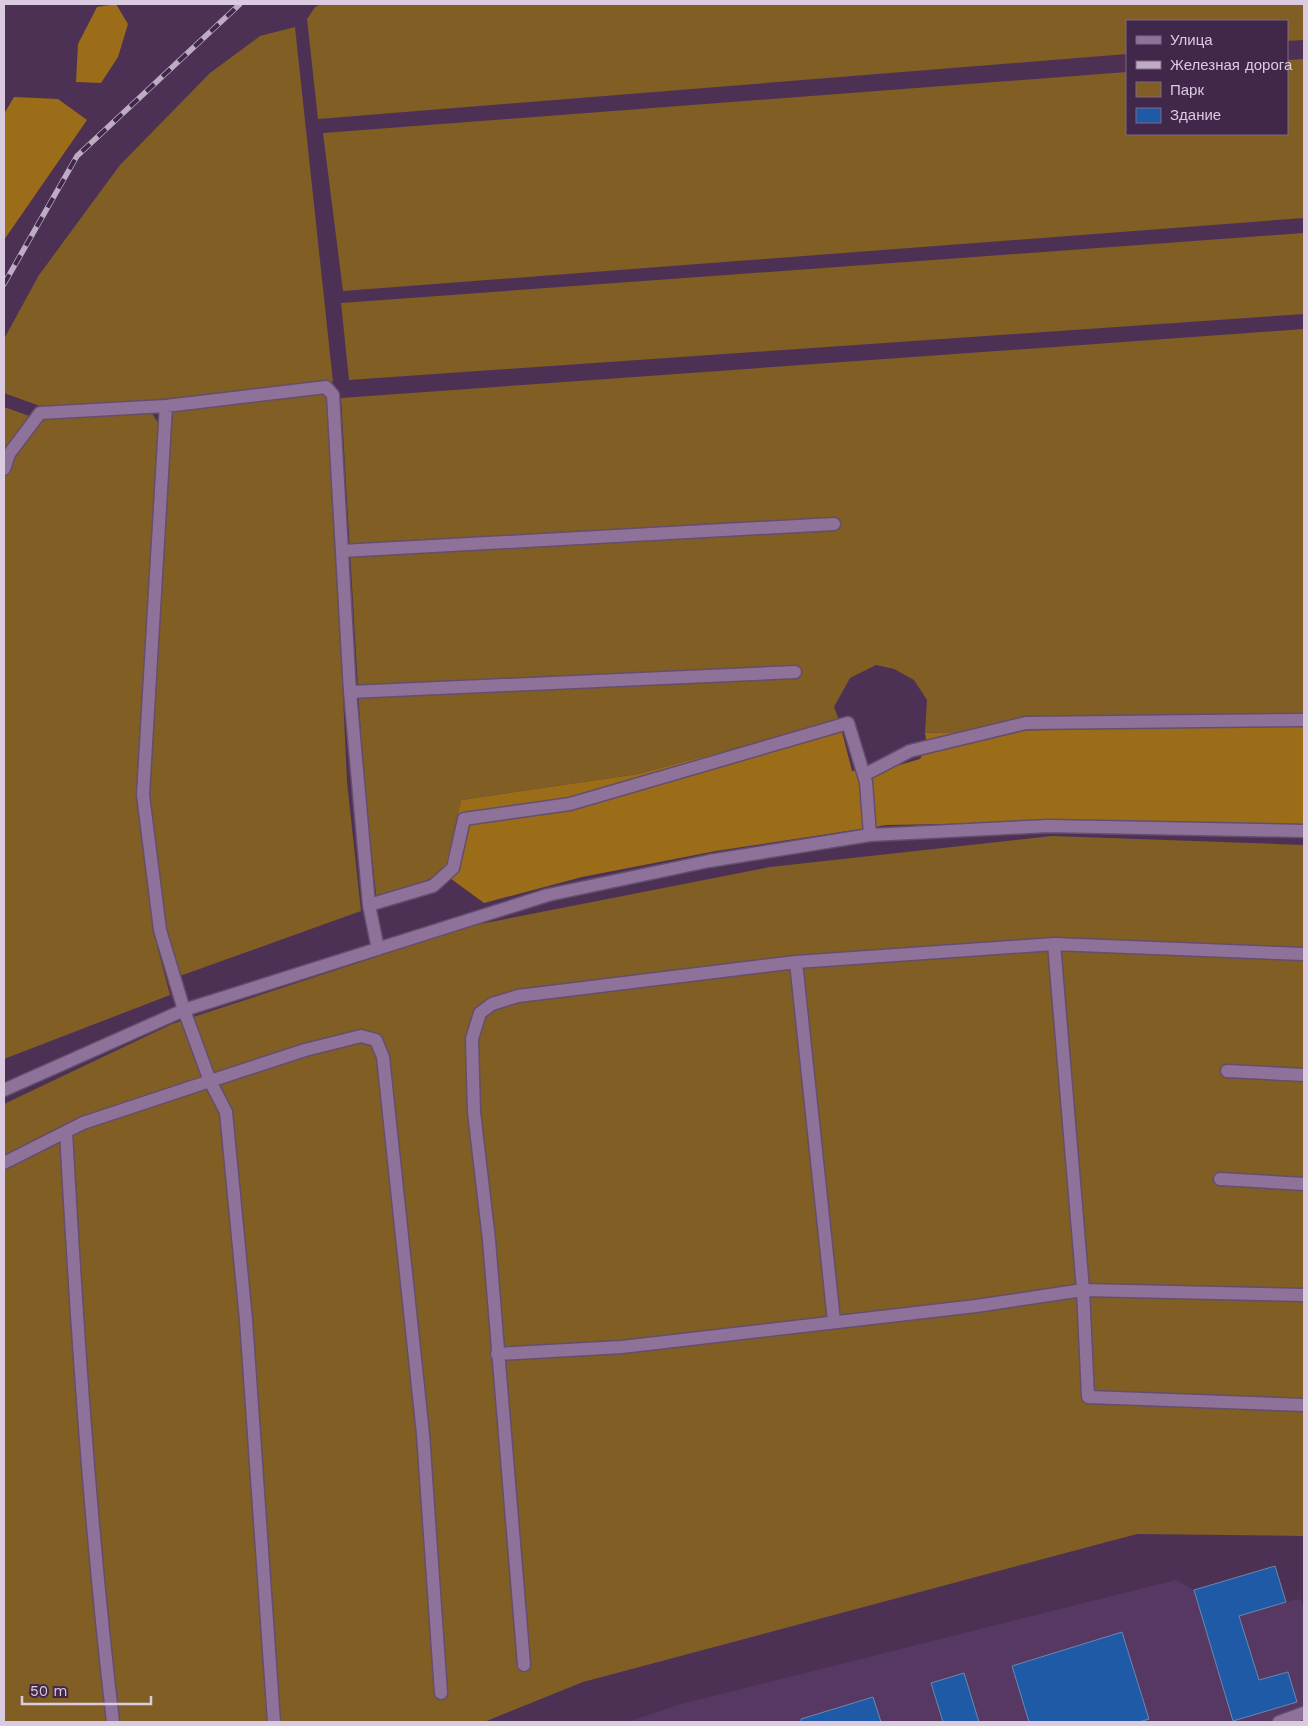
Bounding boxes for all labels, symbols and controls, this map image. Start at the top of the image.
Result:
legend [1126,20,1288,135]
text: Улица [1170,31,1213,49]
text: Железная дорога [1170,56,1293,74]
text: Парк [1170,81,1204,99]
text: Здание [1170,106,1221,124]
scale bar [22,1674,151,1706]
text: 50 m [30,1682,67,1700]

